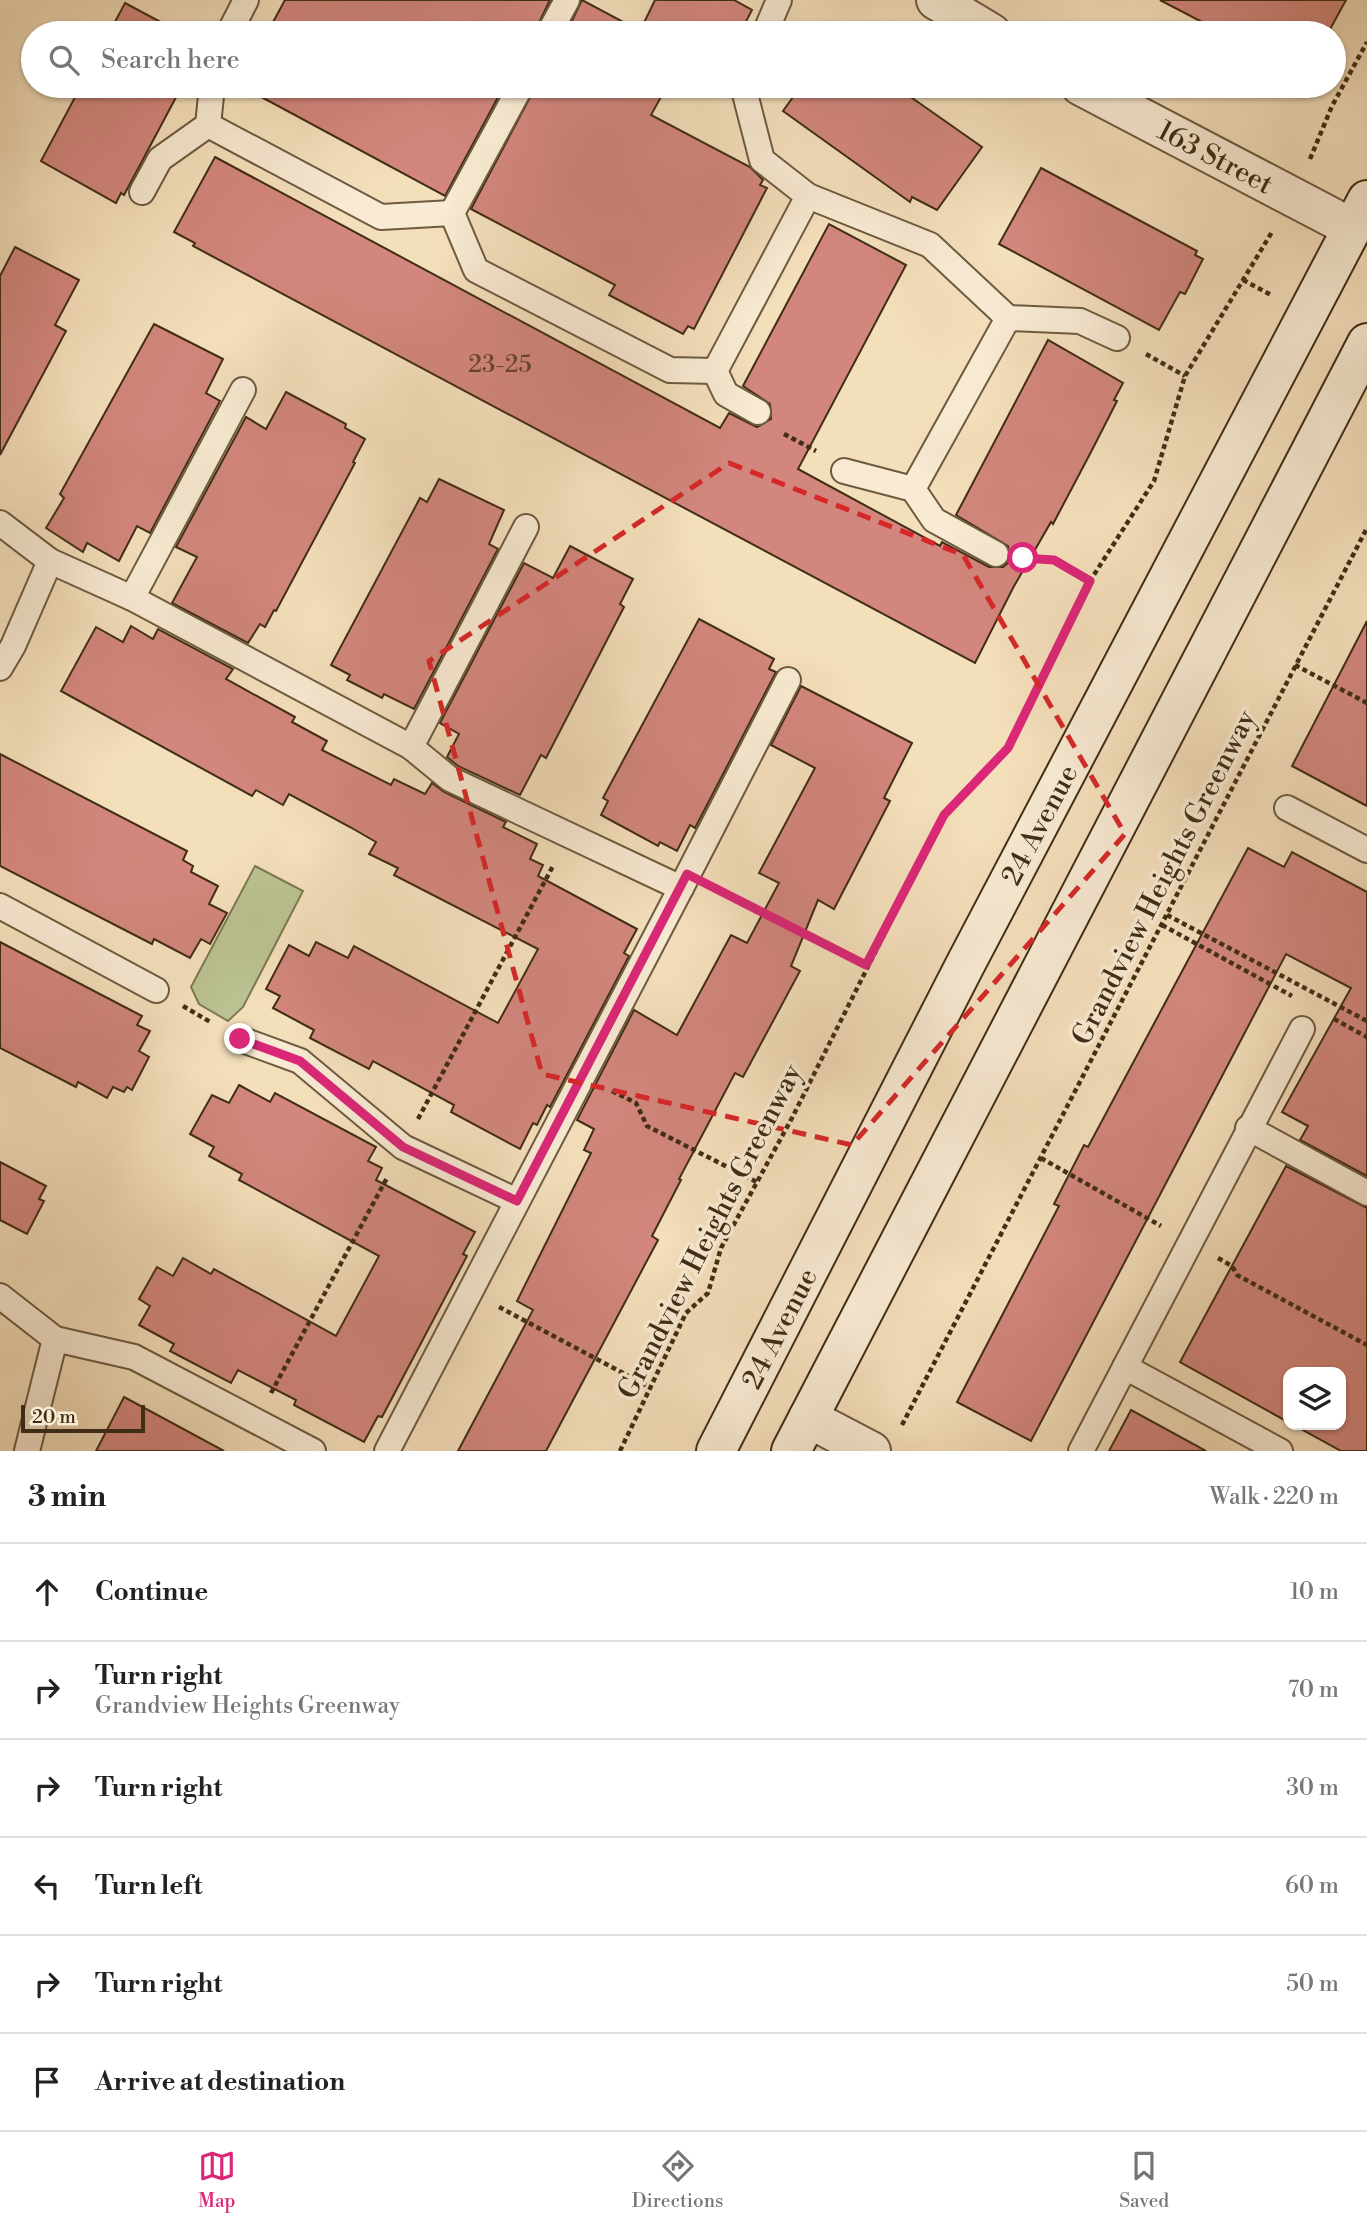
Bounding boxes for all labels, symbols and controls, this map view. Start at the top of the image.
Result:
search box [21,21,1346,98]
icon: search [45,41,83,79]
text: Search here [101,44,240,76]
street label: 163 Street [1151,113,1279,203]
house number: 23-25 [468,350,532,380]
route start [1007,542,1038,573]
street label: Grandview Heights Greenway [1064,704,1264,1051]
street label: 24 Avenue [994,759,1086,891]
route end [224,1023,255,1054]
street label: Grandview Heights Greenway [610,1058,810,1405]
street label: 24 Avenue [735,1263,826,1395]
map controls [1283,1367,1346,1430]
button: layers [1283,1367,1346,1430]
scale bar [21,1402,145,1434]
text: 20 m [32,1405,76,1429]
text: 3 min [28,1478,106,1516]
text: Walk · 220 m [1210,1483,1339,1511]
icon: ahead [28,1573,66,1611]
text: Continue [95,1576,208,1608]
text: 10 m [1290,1578,1339,1606]
text: Turn right [95,1660,223,1692]
icon: right [28,1671,66,1709]
text: 70 m [1288,1676,1339,1704]
text: Grandview Heights Greenway [95,1692,400,1720]
icon: right [28,1769,66,1807]
text: Turn right [95,1772,223,1804]
text: 30 m [1286,1774,1339,1802]
icon: left [28,1867,66,1905]
text: Turn left [95,1870,203,1902]
text: 60 m [1285,1872,1339,1900]
icon: right [28,1965,66,2003]
text: Turn right [95,1968,223,2000]
text: 50 m [1286,1970,1339,1998]
icon: arrive [28,2063,66,2101]
text: Arrive at destination [95,2066,345,2098]
tab: Map [198,2147,236,2213]
tab: Directions [632,2147,723,2213]
tab: Saved [1119,2147,1169,2213]

